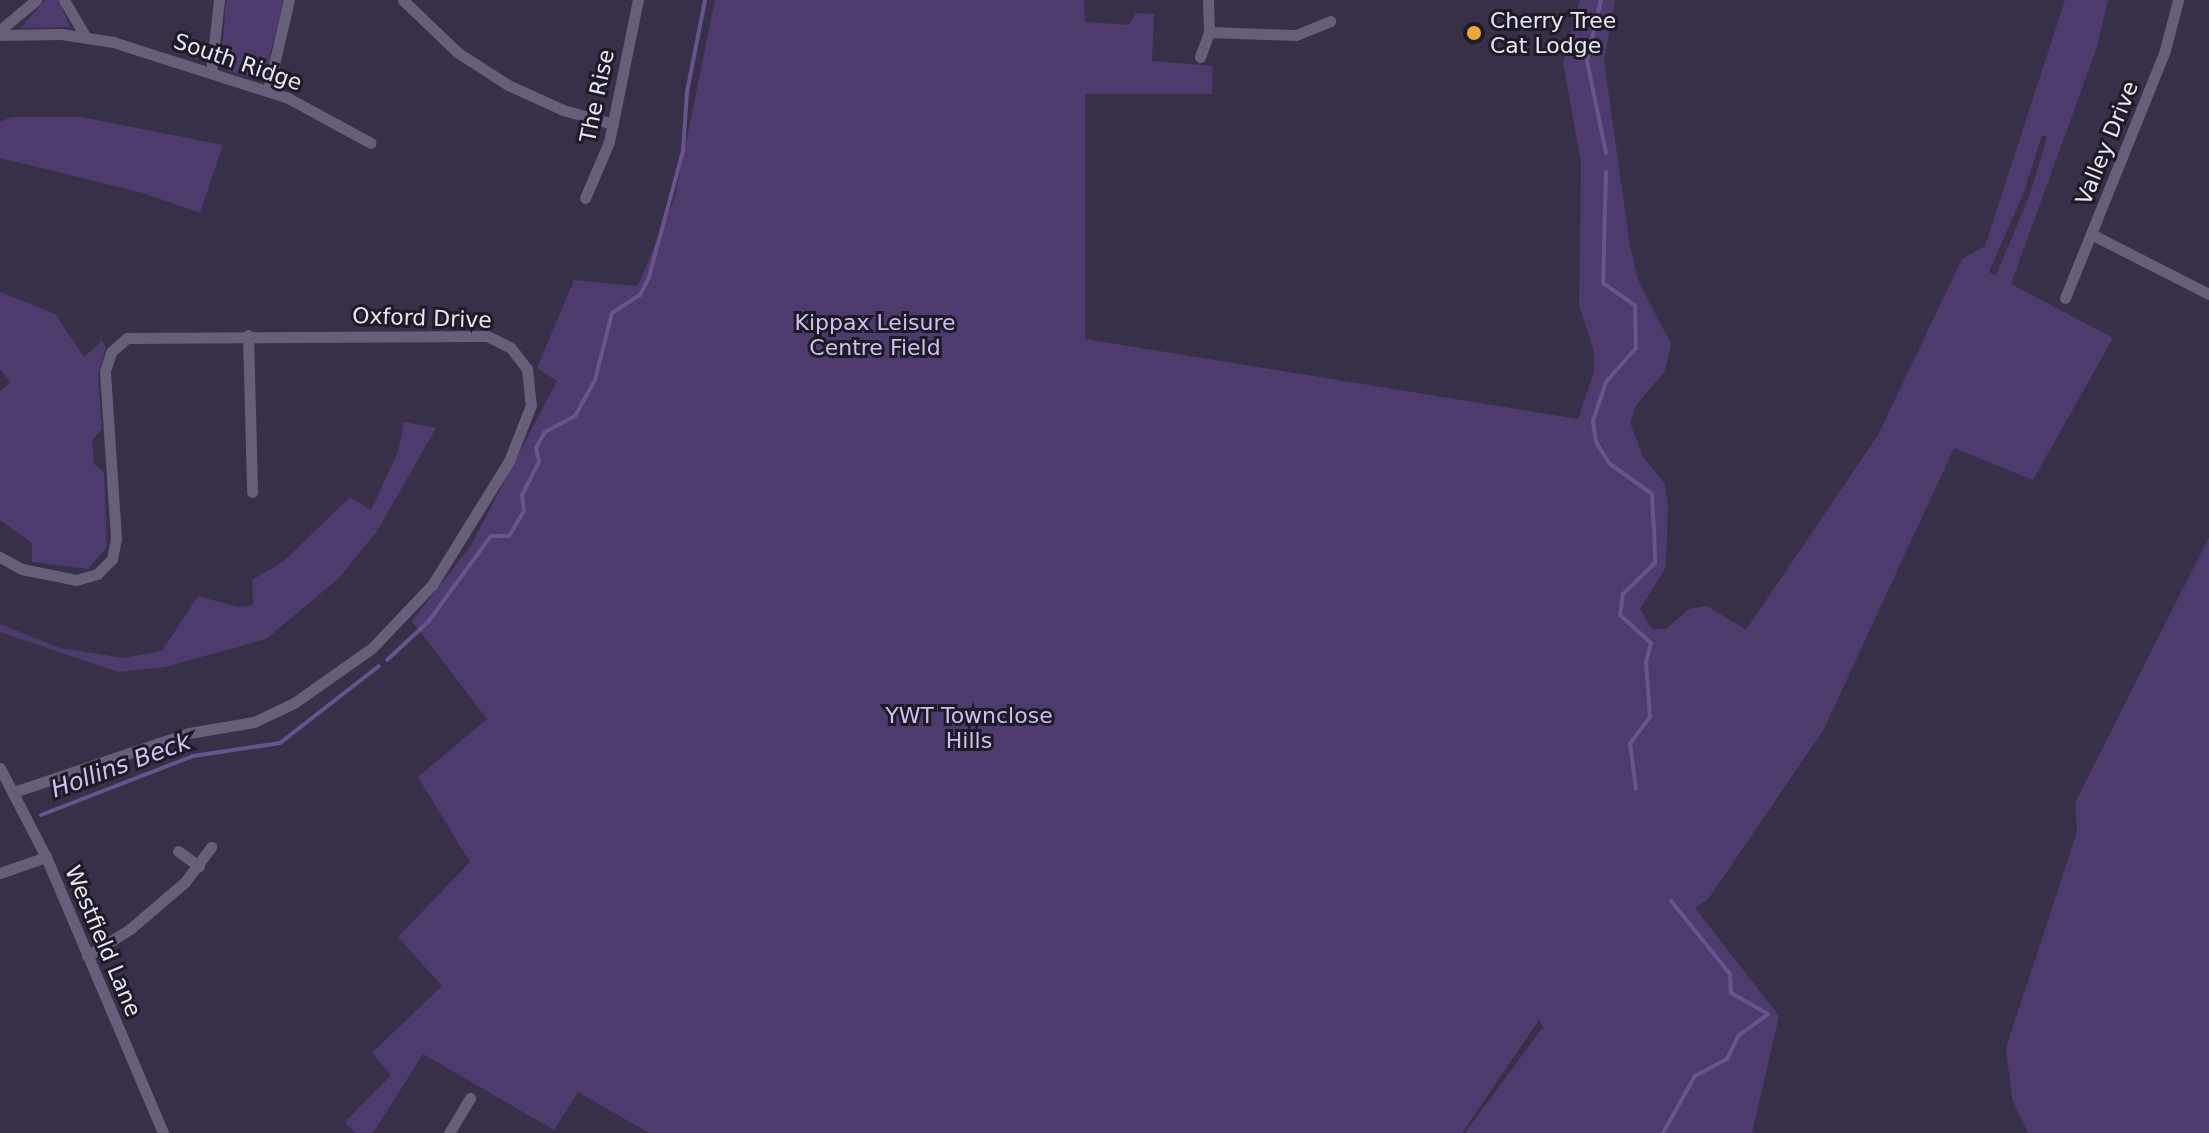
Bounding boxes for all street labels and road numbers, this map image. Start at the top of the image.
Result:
street label: South Ridge [170,28,306,96]
street label: The Rise [574,47,620,145]
street label: Valley Drive [2070,77,2144,209]
street label: Oxford Drive [352,302,492,334]
street label: Westfield Lane [59,861,147,1021]

